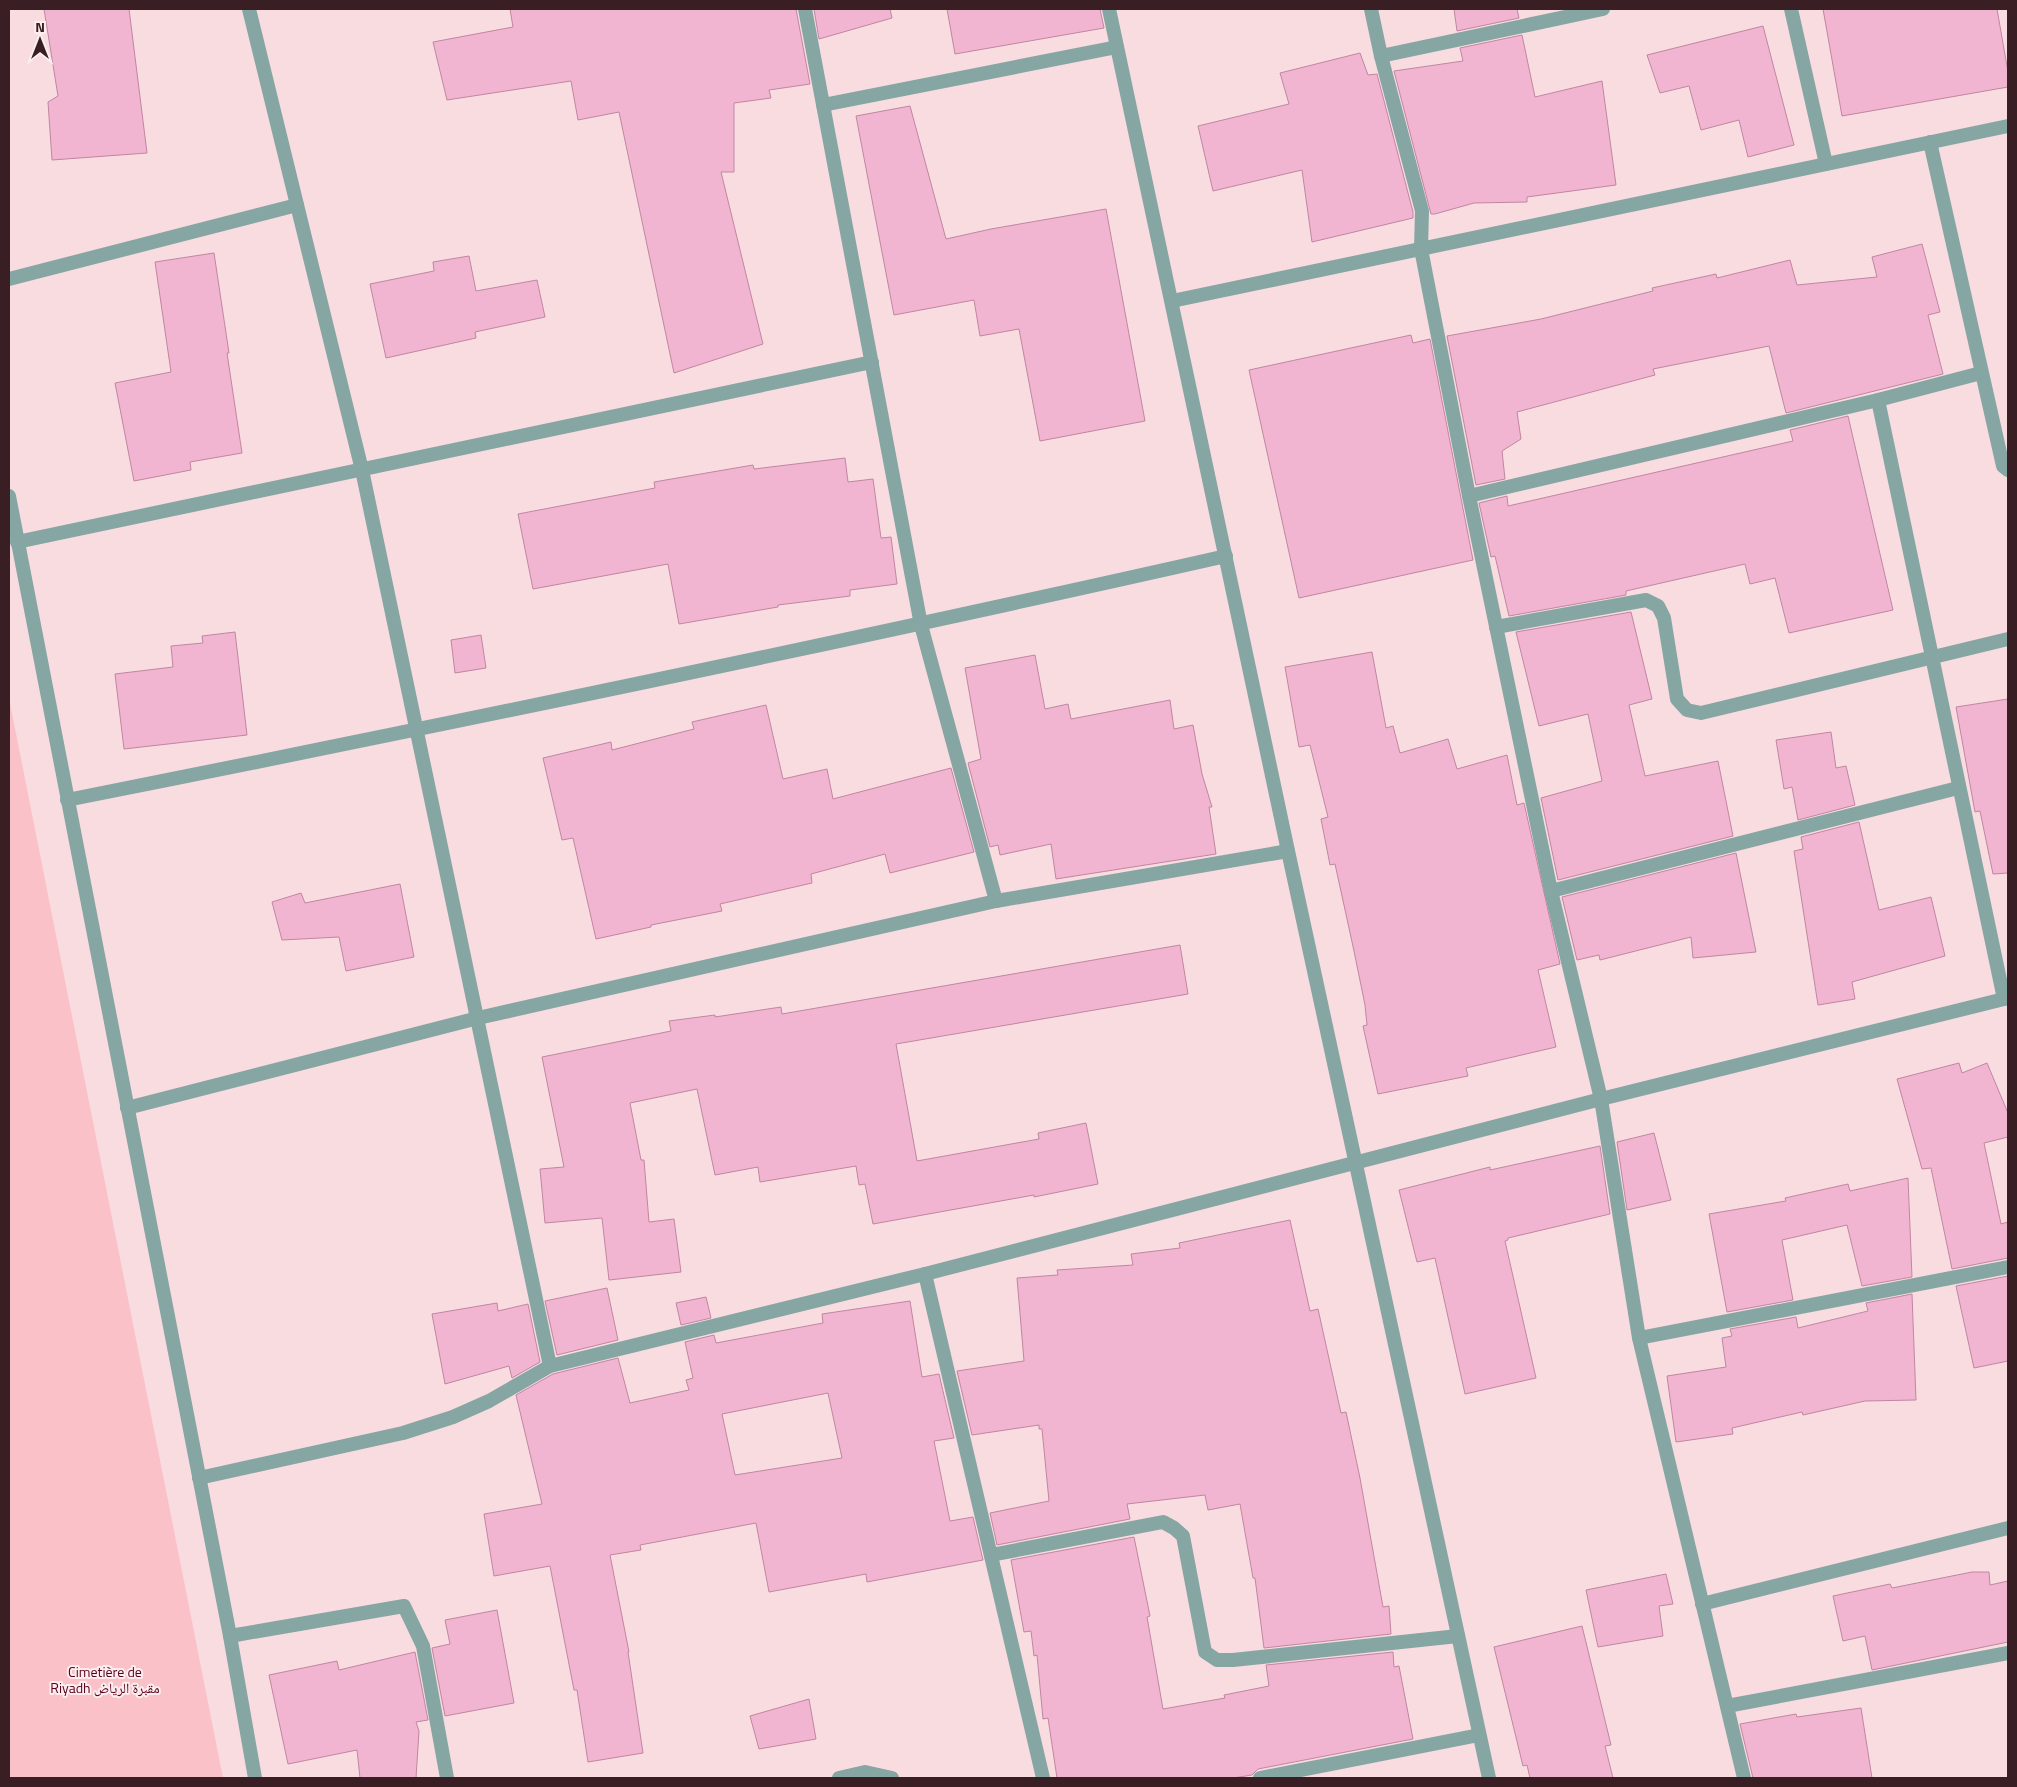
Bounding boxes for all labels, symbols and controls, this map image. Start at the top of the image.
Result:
north arrow [15,15,65,65]
text: N [35,16,45,37]
park label: Cimetière de Riyadh مقبرة الرياض [50,1661,160,1698]

